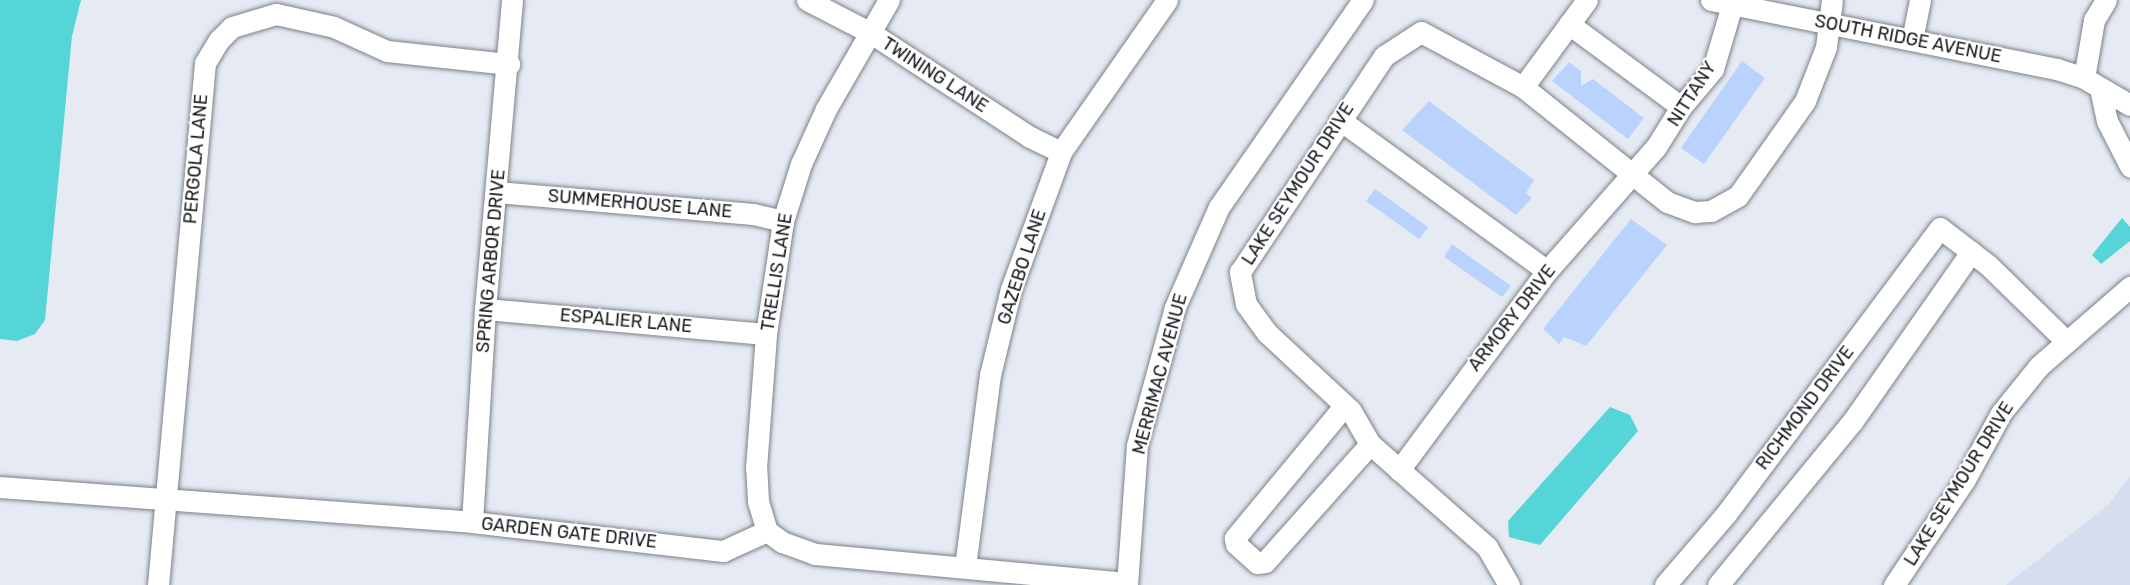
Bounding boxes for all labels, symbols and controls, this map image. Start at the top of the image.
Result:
street label: SOUTH RIDGE AVENUE [1813,10,2003,68]
street label: TWINING LANE [878,33,992,117]
street label: NITTANY [1663,57,1721,131]
street label: PERGOLA LANE [180,93,212,225]
street label: LAKE SEYMOUR DRIVE [1237,99,1359,269]
street label: SPRING ARBOR DRIVE [472,168,510,354]
street label: SUMMERHOUSE LANE [547,185,733,223]
street label: GAZEBO LANE [993,207,1051,327]
street label: TRELLIS LANE [757,211,797,333]
street label: ARMORY DRIVE [1464,260,1560,376]
street label: MERRIMAC AVENUE [1128,291,1192,457]
street label: ESPALIER LANE [559,304,693,338]
street label: RICHMOND DRIVE [1751,342,1859,474]
street label: LAKE SEYMOUR DRIVE [1900,398,2018,570]
street label: GARDEN GATE DRIVE [480,513,658,553]

